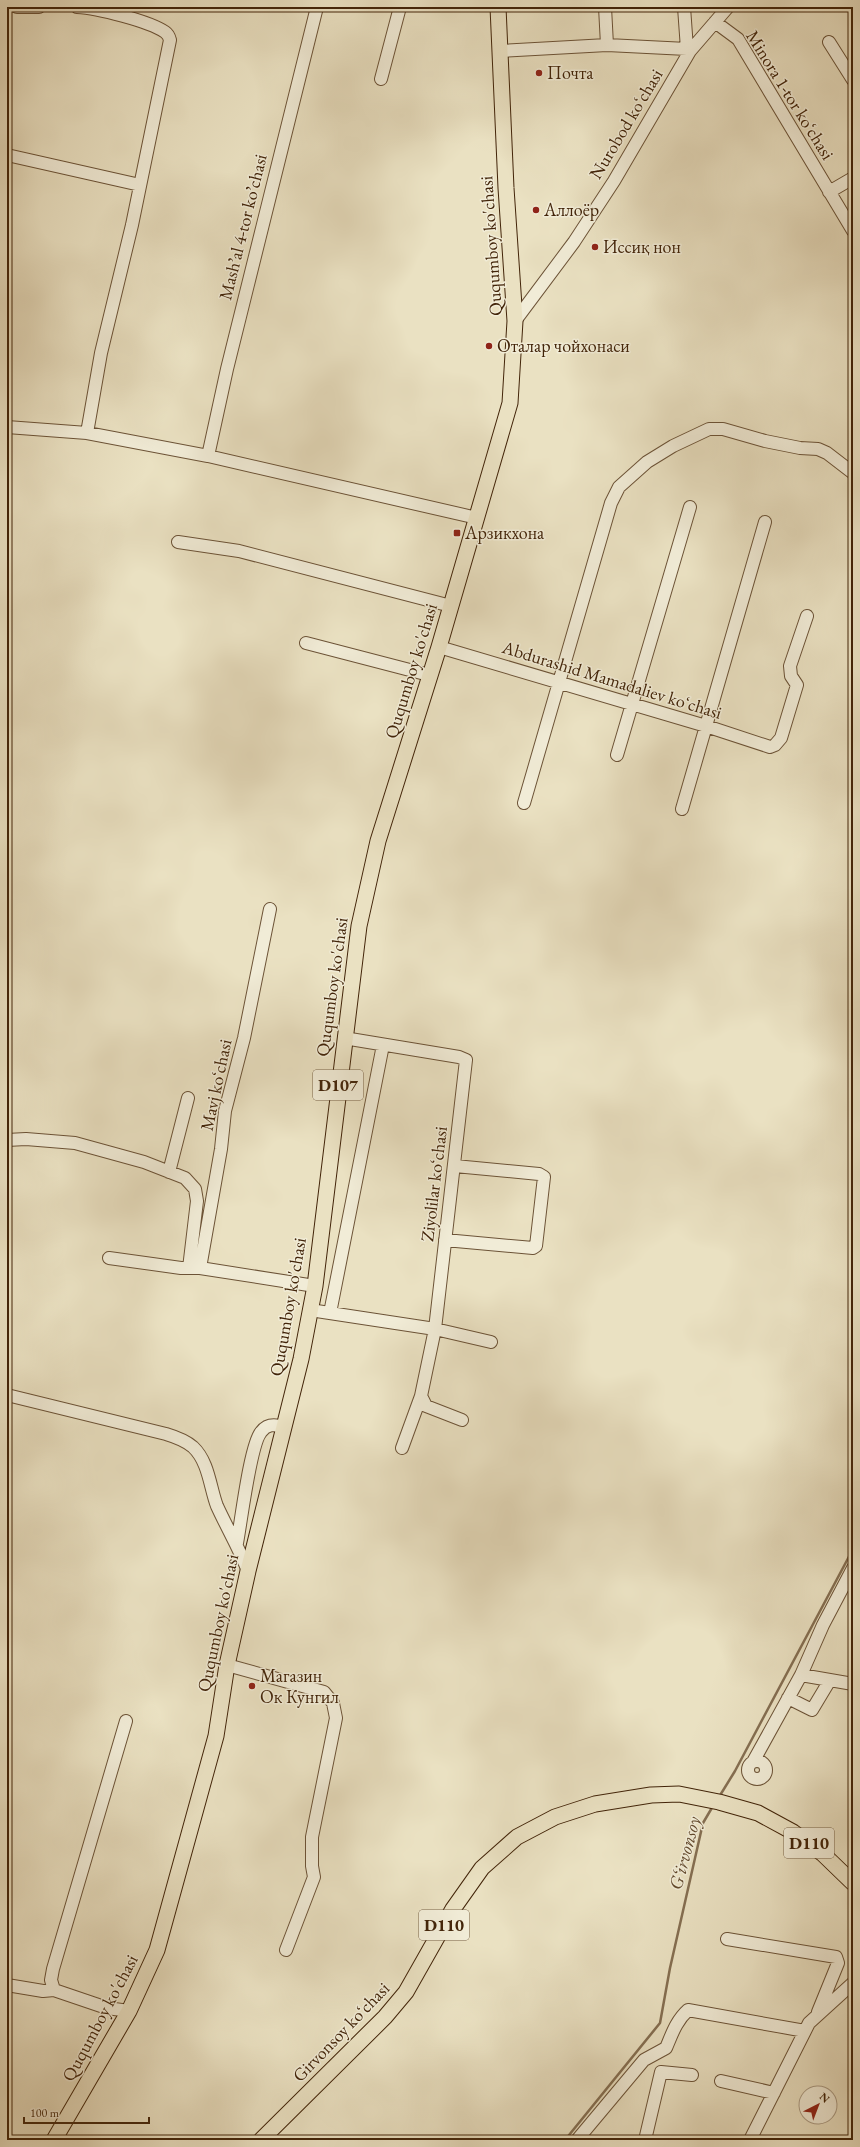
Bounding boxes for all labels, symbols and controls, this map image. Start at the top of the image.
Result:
street label: Minora 1-tor koʻchasi [741,26,840,164]
place label: Почта [547,61,594,84]
street label: Nurobod koʻchasi [584,64,668,183]
marker: Почта [534,68,544,78]
street label: Mashʼal 4-tor koʼchasi [213,151,272,302]
street label: Ququmboy ko'chasi [474,175,507,317]
place label: Аллоёр [543,198,599,221]
marker: Аллоёр [531,205,541,215]
place label: Иссиқ нон [603,235,681,258]
marker: Иссиқ нон [590,242,600,252]
place label: Оталар чойхонаси [497,334,630,357]
marker: Оталар чойхонаси [484,341,494,351]
place label: Арзикхона [464,521,545,544]
marker: Арзикхона [452,528,462,538]
street label: Ququmboy ko'chasi [379,600,442,741]
street label: Abdurashid Mamadaliev koʻchasi [499,635,725,724]
street label: Ququmboy ko'chasi [310,915,353,1058]
street label: Mavj koʻchasi [195,1036,237,1133]
road number: D107 [313,1070,363,1100]
street label: Ziyolilar koʻchasi [415,1124,452,1243]
street label: Ququmboy ko'chasi [264,1235,311,1378]
street label: Ququmboy ko'chasi [192,1551,243,1694]
place label: Магазин Ок Кунгил [260,1664,339,1708]
marker: Магазин Ок Кунгил [247,1681,257,1691]
water label: G‘irvonsoy [663,1813,706,1893]
road number: D110 [784,1828,834,1858]
road number: D110 [419,1910,469,1940]
street label: Ququmboy ko'chasi [56,1950,143,2085]
street label: Girvonsoy koʻchasi [287,1976,395,2086]
north arrow [798,2085,838,2125]
text: N [817,2089,833,2106]
scale bar [24,2099,149,2125]
text: 100 m [30,2105,60,2121]

